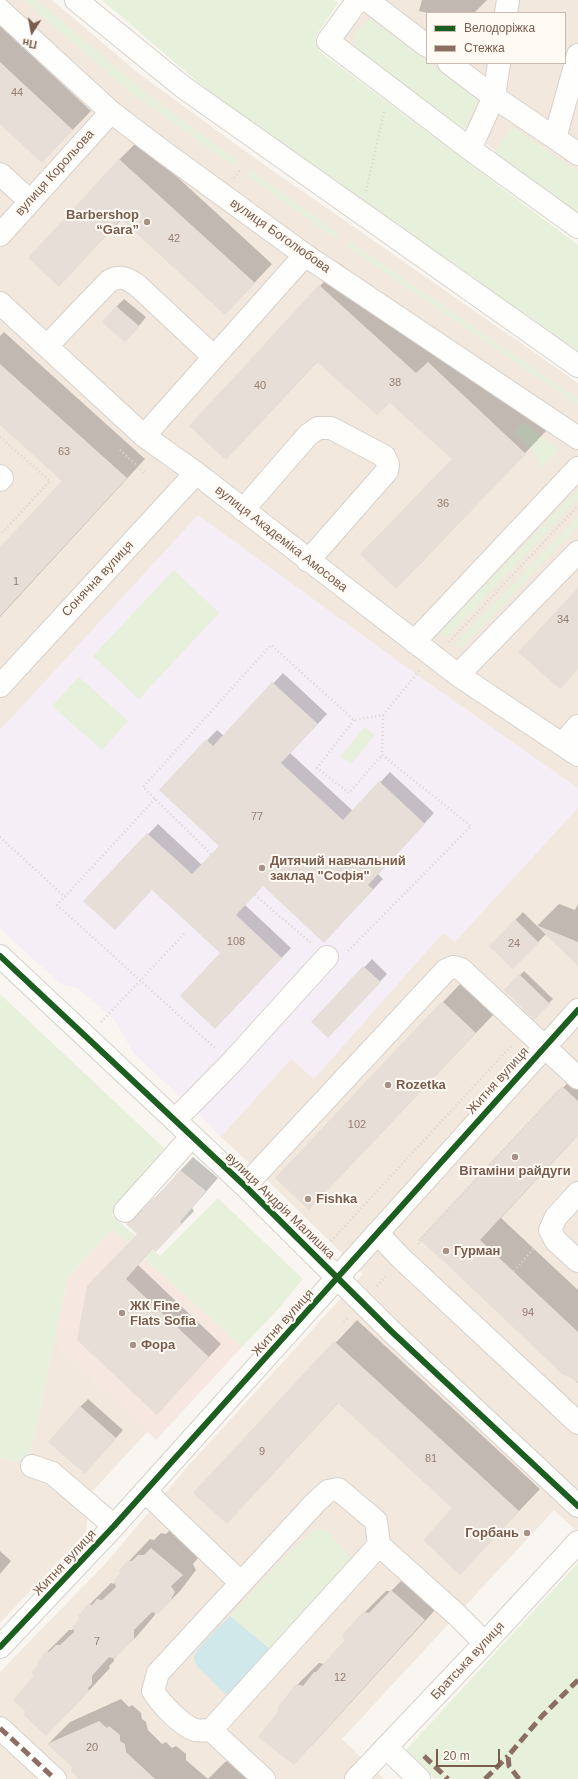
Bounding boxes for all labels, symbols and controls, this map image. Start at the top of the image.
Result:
north arrow [12,12,52,52]
legend [426,12,566,64]
text: Велодоріжка [464,21,535,35]
text: Пн [21,37,38,51]
text: Стежка [464,41,505,55]
house number: 44 [11,86,23,100]
street label: вулиця Корольова [12,127,98,219]
street label: вулиця Боголюбова [227,195,333,277]
place label: Barbershop “Gara” [66,207,139,238]
marker: Barbershop “Gara” [142,217,152,227]
house number: 42 [168,232,180,246]
house number: 38 [389,376,401,390]
house number: 40 [254,379,266,393]
house number: 63 [58,445,70,459]
street label: вулиця Академіка Амосова [212,482,350,596]
house number: 36 [437,497,449,511]
street label: Сонячна вулиця [59,538,137,620]
house number: 1 [13,575,19,589]
house number: 34 [557,613,569,627]
house number: 77 [251,810,263,824]
place label: Дитячий навчальний заклад "Софія" [270,853,406,884]
marker: Дитячий навчальний заклад "Софія" [257,863,267,873]
house number: 108 [227,935,245,949]
house number: 24 [508,937,520,951]
street label: Житня вулиця [464,1044,532,1118]
place label: Rozetka [396,1077,446,1093]
marker: Rozetka [383,1080,393,1090]
house number: 102 [348,1118,366,1132]
street label: вулиця Андрія Малишка [222,1149,338,1263]
marker: Вітаміни райдуги [510,1152,520,1162]
place label: Вітаміни райдуги [459,1163,571,1179]
place label: Fishka [316,1191,357,1207]
marker: Fishka [303,1194,313,1204]
place label: Гурман [454,1243,500,1259]
marker: Гурман [441,1246,451,1256]
street label: Житня вулиця [249,1286,317,1360]
place label: ЖК Fine Flats Sofia [130,1298,196,1329]
house number: 94 [522,1306,534,1320]
marker: ЖК Fine Flats Sofia [117,1308,127,1318]
place label: Фора [141,1337,175,1353]
marker: Фора [128,1340,138,1350]
house number: 9 [259,1445,265,1459]
house number: 81 [425,1452,437,1466]
place label: Горбань [465,1525,519,1541]
street label: Житня вулиця [30,1527,100,1599]
marker: Горбань [522,1528,532,1538]
street label: Братська вулиця [428,1619,508,1703]
house number: 7 [94,1635,100,1649]
house number: 12 [334,1671,346,1685]
house number: 20 [86,1741,98,1755]
scale bar [438,1741,502,1767]
text: 20 m [443,1749,470,1763]

